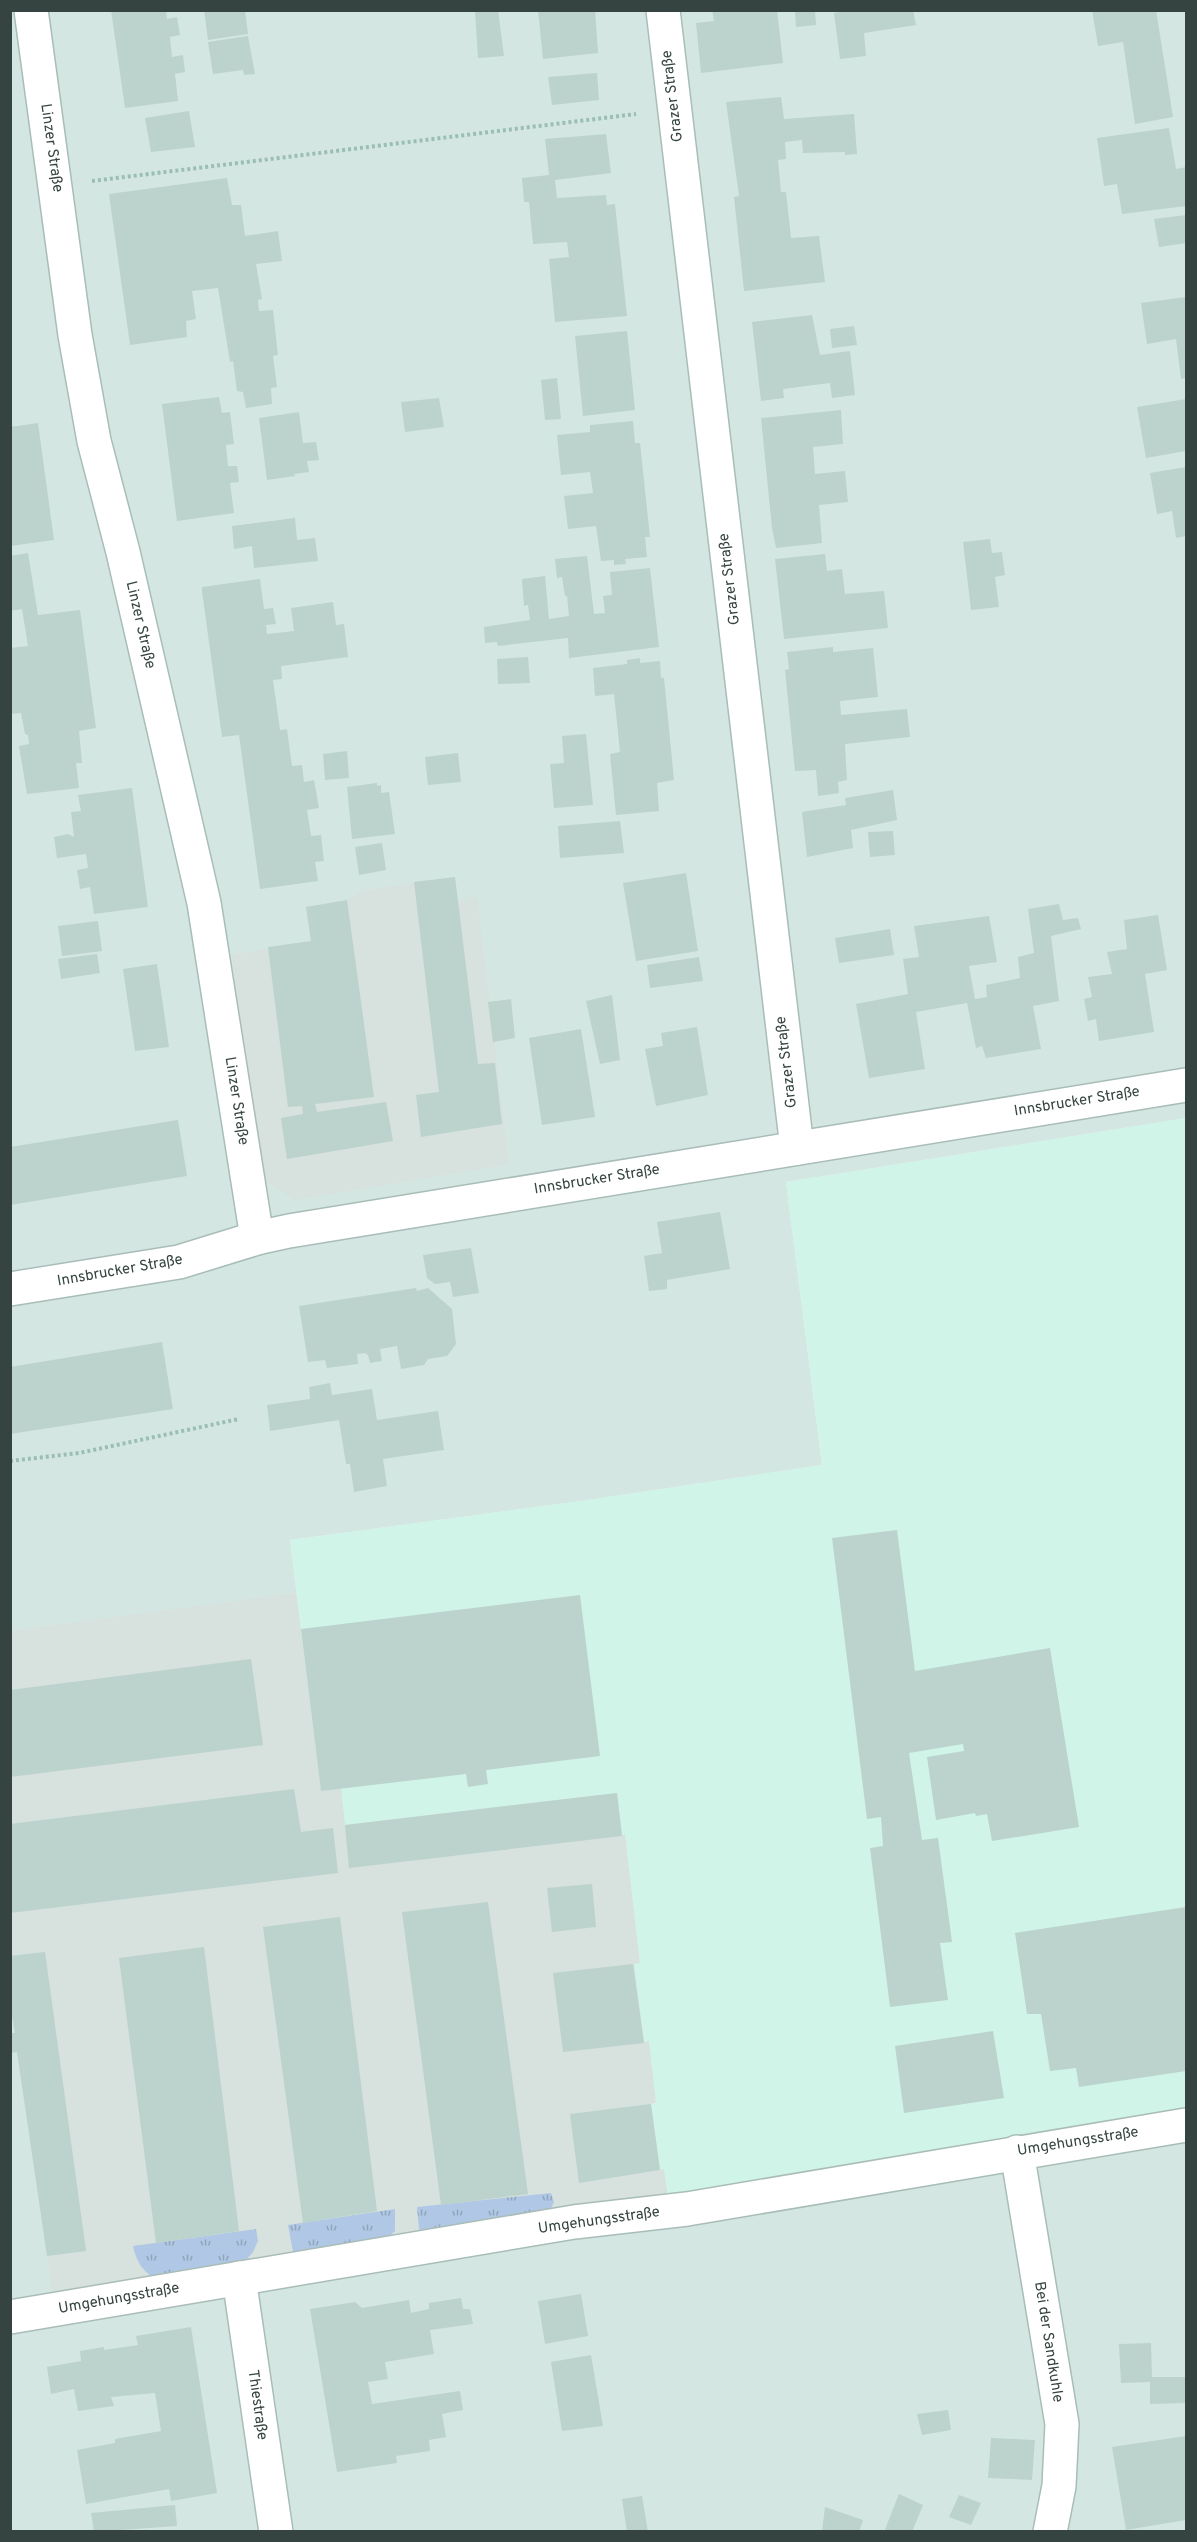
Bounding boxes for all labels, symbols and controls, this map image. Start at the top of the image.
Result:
street label: Grazer Straße [658,49,688,143]
street label: Linzer Straße [35,102,67,194]
street label: Grazer Straße [715,532,745,626]
street label: Linzer Straße [121,579,159,671]
street label: Grazer Straße [772,1015,802,1109]
street label: Linzer Straße [220,1055,252,1147]
street label: Innsbrucker Straße [1013,1083,1141,1121]
street label: Innsbrucker Straße [533,1161,661,1199]
street label: Innsbrucker Straße [56,1251,184,1291]
street label: Umgehungsstraße [1016,2123,1140,2161]
street label: Umgehungsstraße [537,2203,661,2239]
street label: Umgehungsstraße [57,2279,181,2319]
street label: Bei der Sandkuhle [1029,2280,1067,2404]
street label: Thiestraße [243,2369,271,2441]

